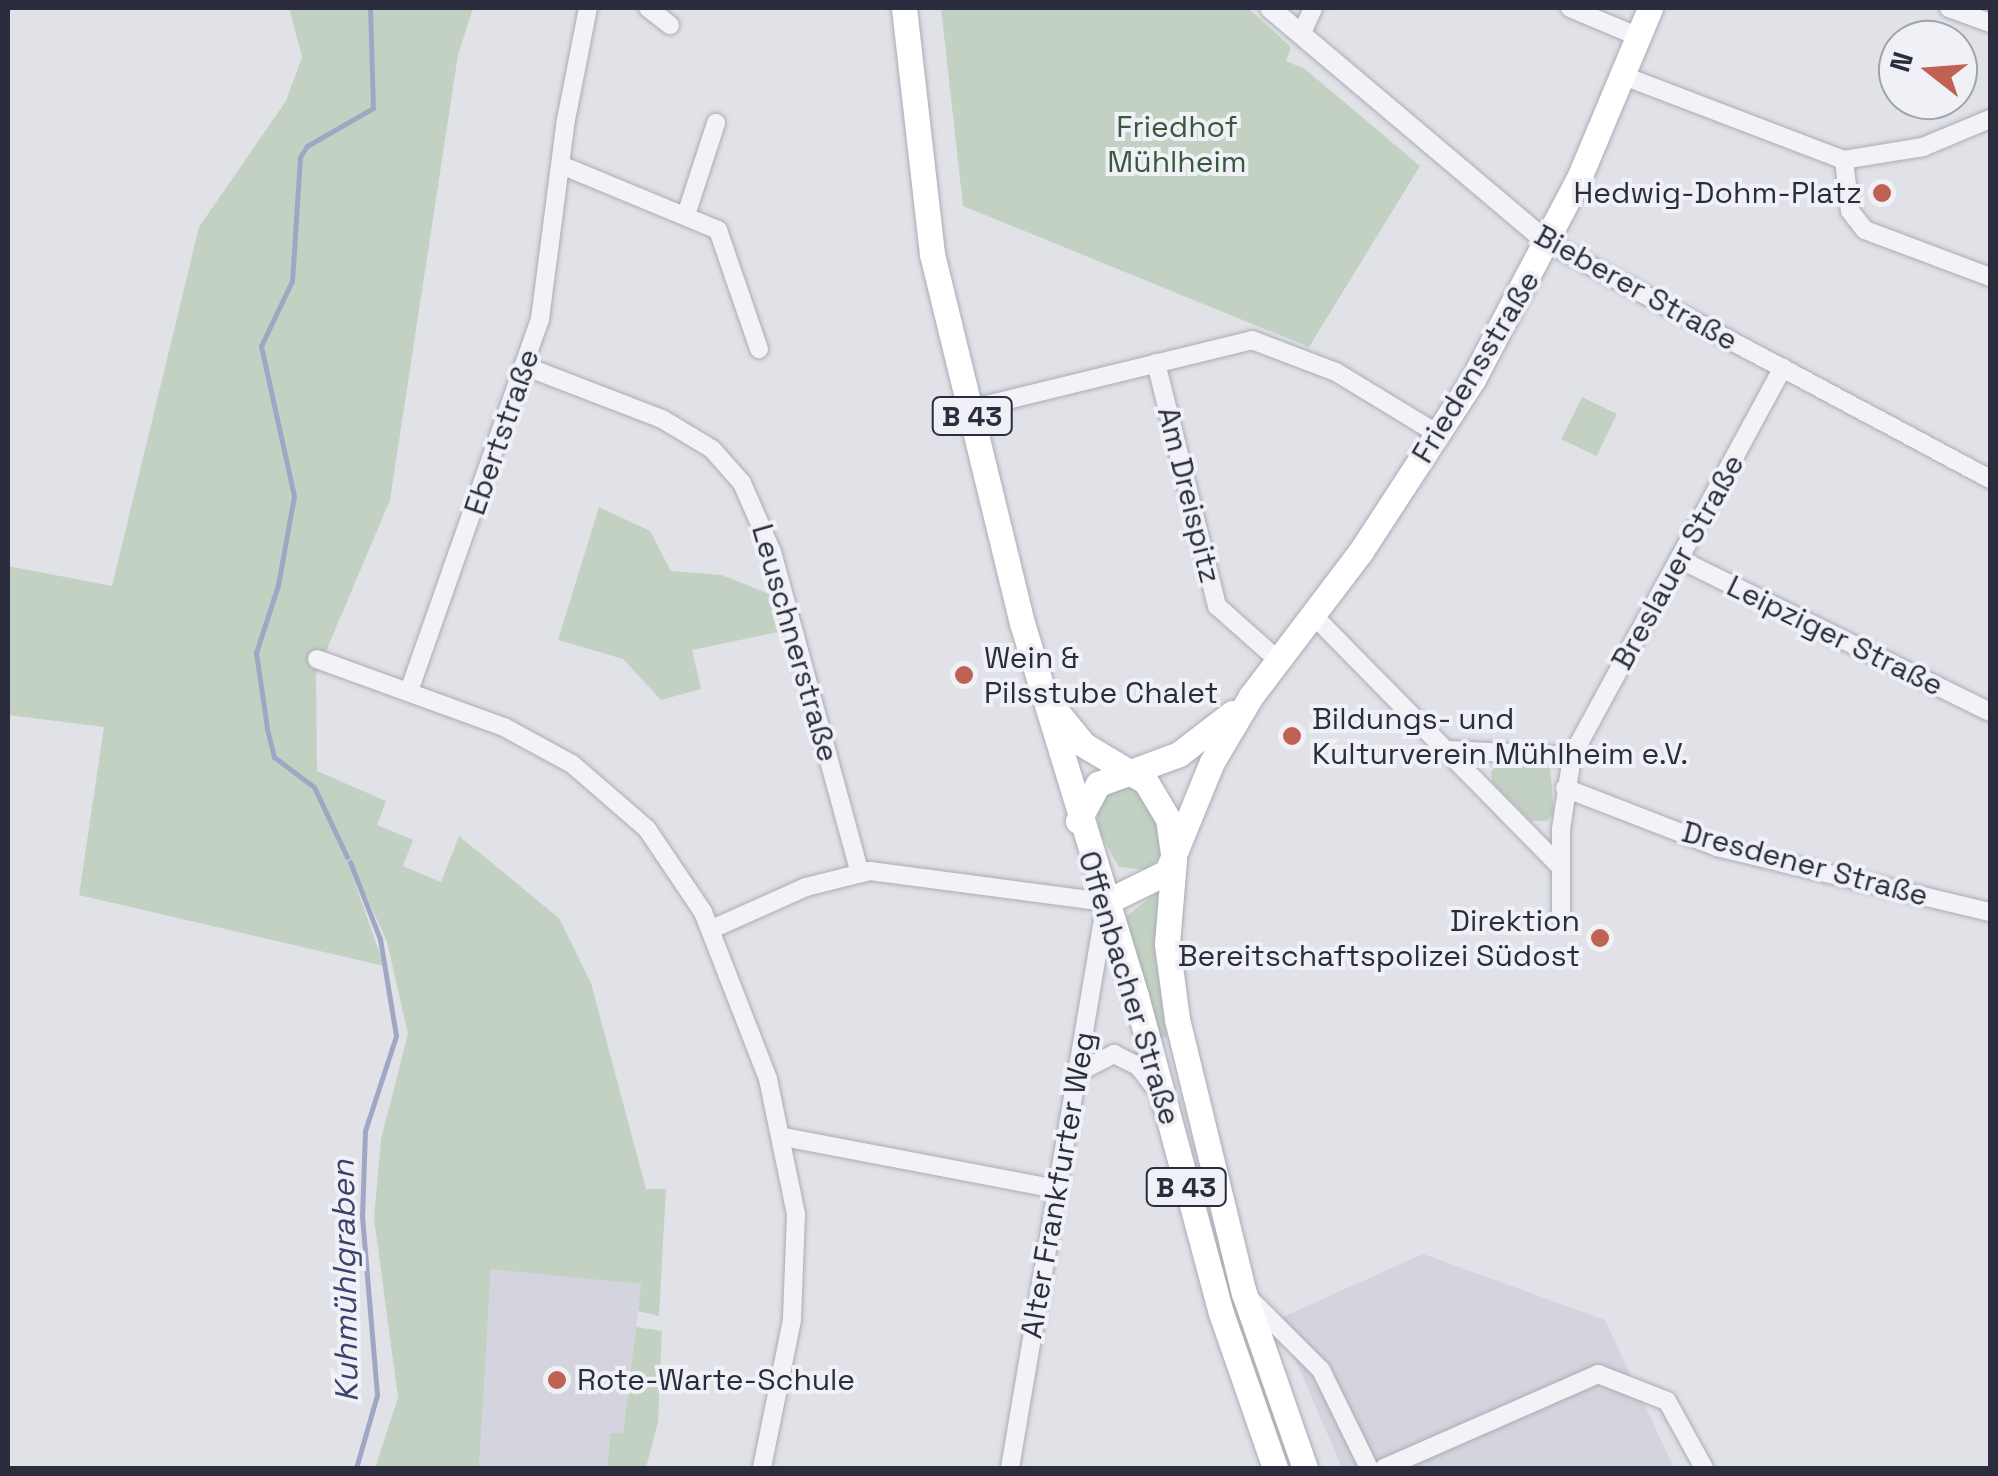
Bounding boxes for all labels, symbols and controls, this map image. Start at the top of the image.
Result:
north arrow [1878,20,1978,120]
text: N [1881,48,1921,76]
park label: Friedhof Mühlheim [1107,109,1247,180]
place label: Hedwig-Dohm-Platz [1574,175,1862,211]
marker: Hedwig-Dohm-Platz [1871,182,1893,204]
street label: Bieberer Straße [1528,217,1744,359]
street label: Friedensstraße [1404,264,1548,470]
street label: Ebertstraße [457,344,547,520]
road number: B 43 [930,393,1014,439]
street label: Am Dreispitz [1150,403,1228,587]
street label: Breslauer Straße [1604,448,1752,676]
street label: Leuschnerstraße [744,520,846,766]
street label: Leipziger Straße [1721,568,1949,704]
place label: Wein & Pilsstube Chalet [984,640,1218,710]
marker: Wein & Pilsstube Chalet [953,664,975,686]
place label: Bildungs- und Kulturverein Mühlheim e.V. [1312,701,1688,772]
marker: Bildungs- und Kulturverein Mühlheim e.V. [1281,725,1303,747]
street label: Dresdener Straße [1678,814,1932,914]
street label: Offenbacher Straße [1070,847,1188,1129]
place label: Direktion Bereitschaftspolizei Südost [1178,903,1580,974]
marker: Direktion Bereitschaftspolizei Südost [1589,927,1611,949]
street label: Alter Frankfurter Weg [1013,1029,1103,1341]
water label: Kuhmühlgraben [324,1160,366,1402]
road number: B 43 [1144,1164,1228,1210]
place label: Rote-Warte-Schule [577,1362,855,1398]
marker: Rote-Warte-Schule [546,1369,568,1391]

